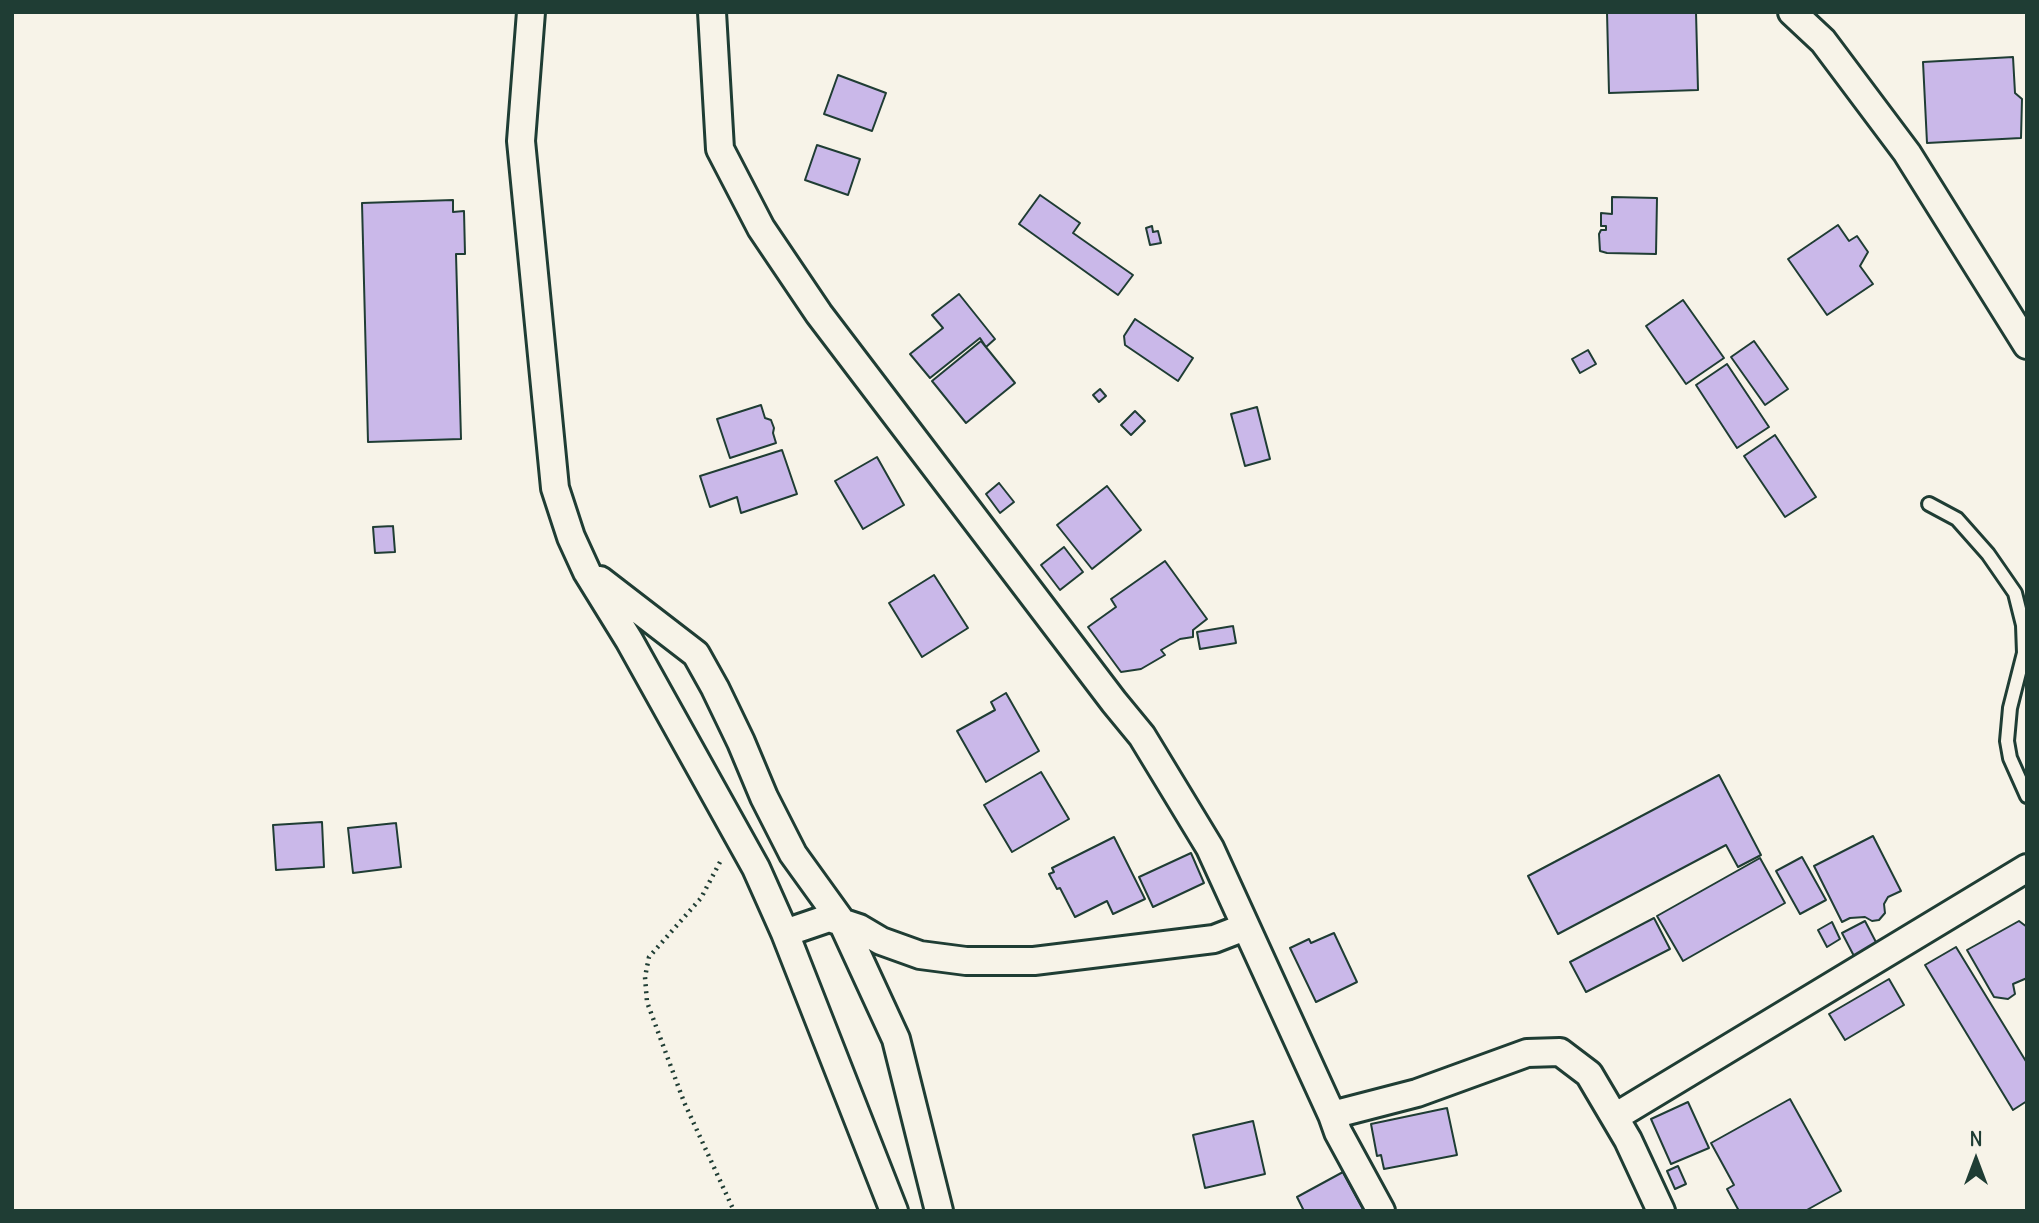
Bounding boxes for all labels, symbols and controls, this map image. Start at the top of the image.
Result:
north arrow [1941,1125,2011,1195]
text: N [1969,1127,1983,1151]

